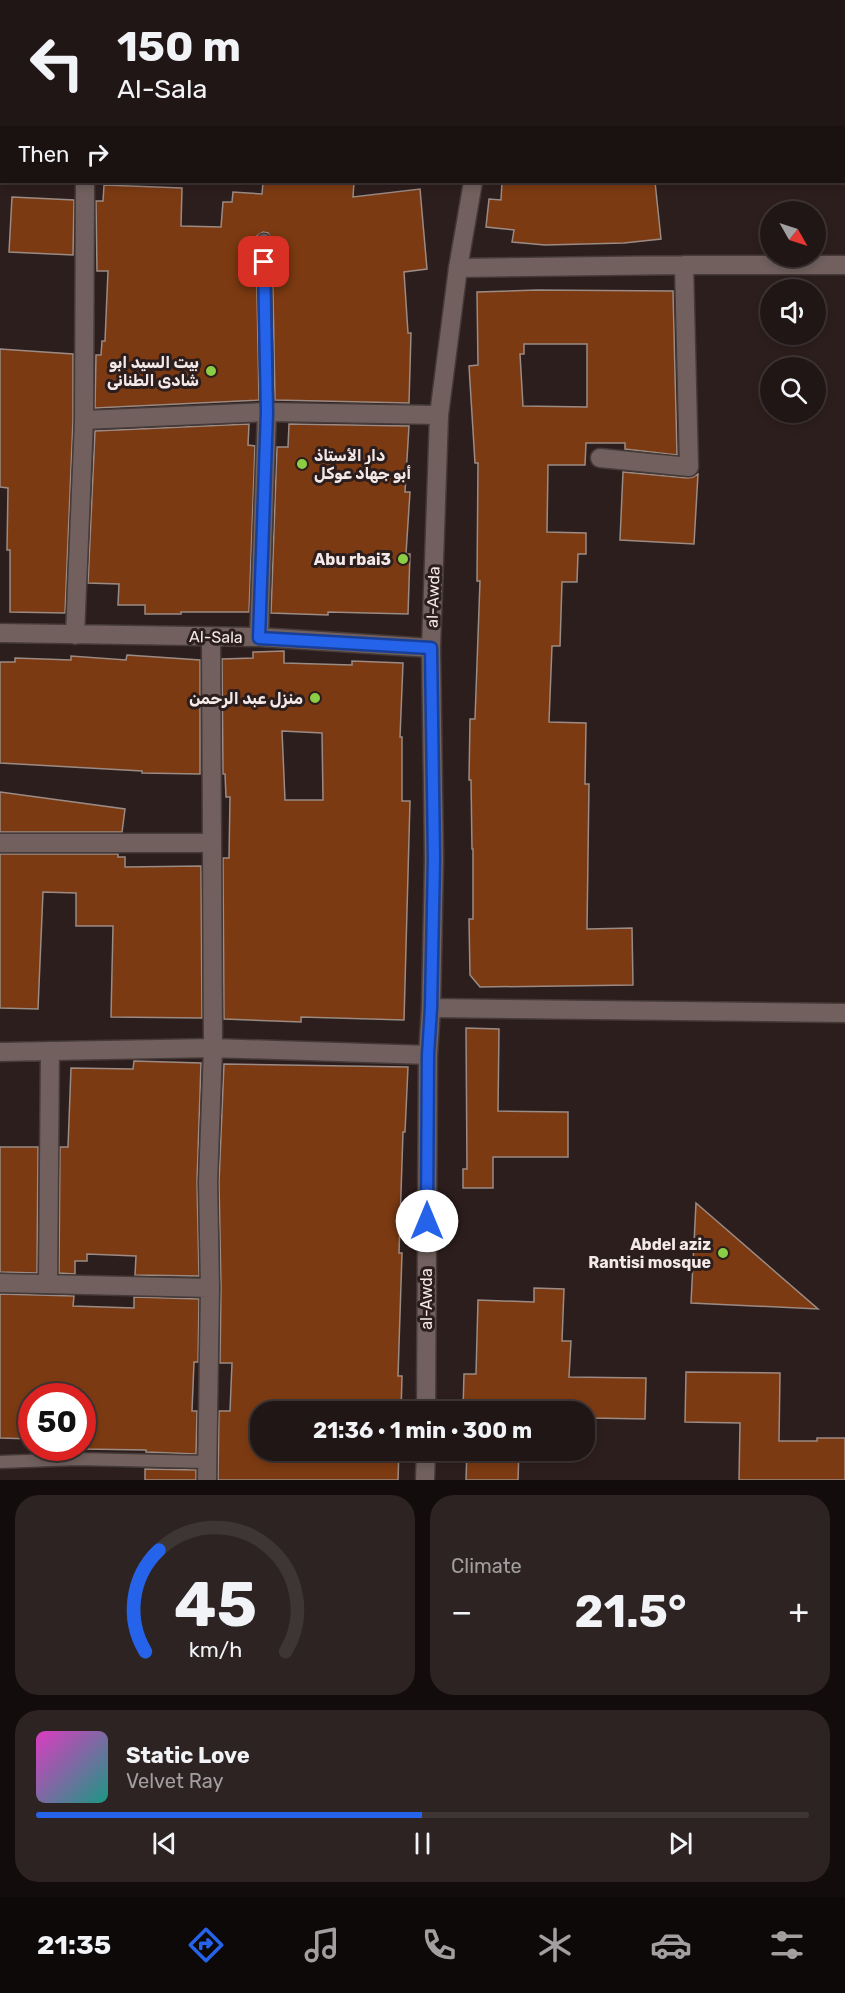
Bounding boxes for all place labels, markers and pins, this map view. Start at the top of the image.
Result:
pin [238,236,289,287]
place label: بيت السيد ابو شادى الطنانى [107,353,199,390]
marker: بيت السيد ابو شادى الطنانى [204,364,218,378]
place label: دار الأستاذ أبو جهاد عوكل [314,446,411,483]
marker: دار الأستاذ أبو جهاد عوكل [295,457,309,471]
place label: Abu rbai3 [314,550,391,569]
marker: Abu rbai3 [396,552,410,566]
place label: منزل عبد الرحمن [189,689,303,708]
marker: منزل عبد الرحمن [308,691,322,705]
place label: Abdel aziz Rantisi mosque [588,1235,711,1272]
marker: Abdel aziz Rantisi mosque [716,1246,730,1260]

